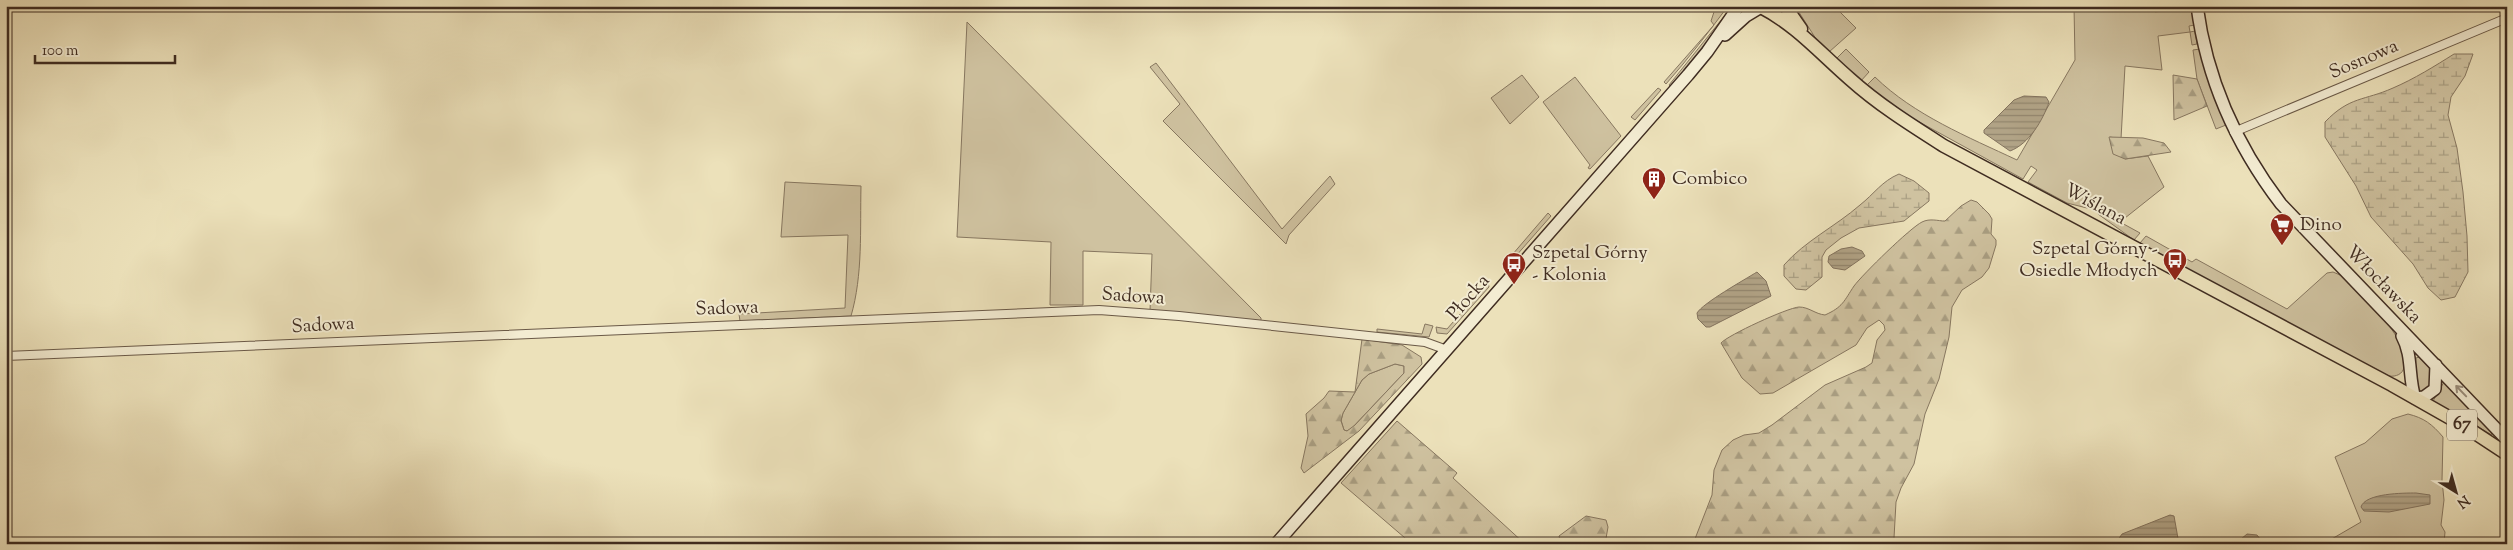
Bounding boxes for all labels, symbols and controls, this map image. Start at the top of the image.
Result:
scale bar [35,32,175,64]
street label: Sosnowa [2325,33,2403,87]
text: 100 m [42,41,79,62]
building icon: Combico [1641,166,1667,200]
place label: Combico [1672,166,1747,193]
street label: Wiślana [2059,177,2131,233]
supermarket icon: Dino [2269,212,2295,246]
place label: Dino [2300,212,2342,239]
place label: Szpetal Górny - Osiedle Młodych [2019,236,2158,285]
place label: Szpetal Górny - Kolonia [1532,240,1648,289]
street label: Włocławska [2339,240,2428,330]
bus stop icon: Szpetal Górny - Osiedle Młodych [2162,247,2188,281]
bus stop icon: Szpetal Górny - Kolonia [1501,251,1527,285]
street label: Płocka [1441,269,1497,327]
street label: Sadowa [1101,281,1166,313]
street label: Sadowa [695,294,759,324]
street label: Sadowa [291,311,355,341]
one-way arrow [2455,385,2467,398]
road number: 67 [2447,410,2477,440]
north arrow [2430,468,2480,518]
text: N [2452,489,2473,512]

